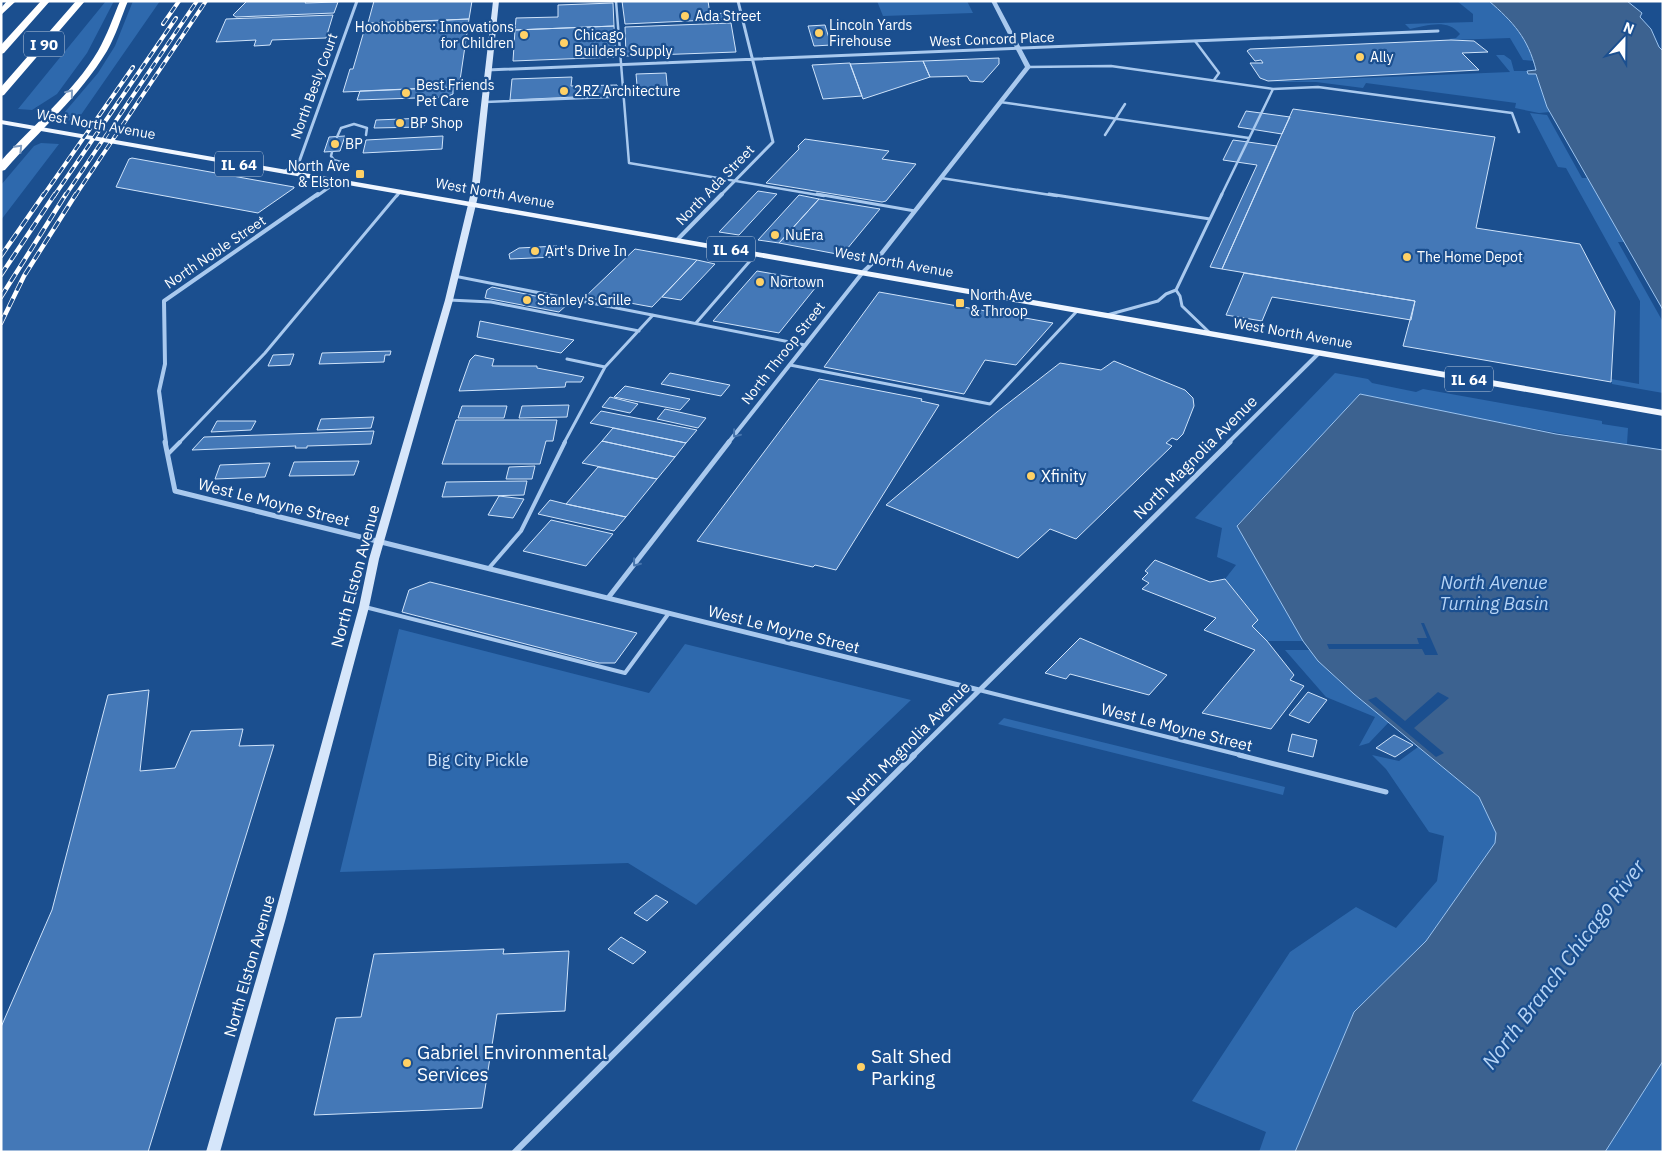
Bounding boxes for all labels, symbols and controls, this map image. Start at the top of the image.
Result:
place label: Ada Street [695,7,761,25]
marker: Ada Street [679,10,691,22]
north arrow [1599,15,1649,65]
place label: Lincoln Yards Firehouse [829,16,913,50]
place label: Hoohobbers: Innovations for Children [355,18,514,52]
text: N [1621,18,1637,38]
place label: Chicago Builders Supply [574,26,672,60]
marker: Lincoln Yards Firehouse [813,27,825,39]
street label: West Concord Place [929,28,1055,50]
marker: Hoohobbers: Innovations for Children [518,29,530,41]
street label: North Besly Court [287,31,342,141]
road number: I 90 [24,32,64,56]
marker: Chicago Builders Supply [558,37,570,49]
place label: Ally [1370,48,1393,66]
marker: Ally [1354,51,1366,63]
place label: Best Friends Pet Care [416,76,495,110]
place label: 2RZ Architecture [574,82,681,100]
marker: 2RZ Architecture [558,85,570,97]
marker: Best Friends Pet Care [400,87,412,99]
one-way arrow [64,90,72,99]
street label: West North Avenue [35,105,157,143]
place label: BP Shop [410,114,463,132]
marker: BP Shop [394,117,406,129]
place label: BP [345,135,363,153]
marker: BP [329,138,341,150]
street label: North Ada Street [672,141,758,229]
one-way arrow [13,145,22,154]
road number: IL 64 [215,152,263,176]
place label: North Ave & Elston [288,157,350,191]
marker: North Ave & Elston [354,168,366,180]
street label: West North Avenue [434,174,556,212]
street label: North Noble Street [161,211,269,293]
place label: NuEra [785,226,824,244]
marker: NuEra [769,229,781,241]
road number: IL 64 [707,236,755,262]
place label: Art's Drive In [545,242,627,260]
street label: West North Avenue [833,243,955,281]
marker: Art's Drive In [529,245,541,257]
place label: The Home Depot [1417,248,1523,266]
marker: The Home Depot [1401,251,1413,263]
place label: Nortown [770,273,824,291]
marker: Nortown [754,276,766,288]
place label: North Ave & Throop [970,286,1033,320]
place label: Stanley's Grille [537,291,632,309]
marker: Stanley's Grille [521,294,533,306]
marker: North Ave & Throop [954,297,966,309]
street label: North Throop Street [737,298,829,408]
street label: West North Avenue [1232,314,1354,352]
road number: IL 64 [1445,366,1493,392]
street label: North Magnolia Avenue [1129,391,1261,523]
one-way arrow [734,428,742,437]
place label: Xfinity [1041,466,1087,486]
marker: Xfinity [1025,470,1037,482]
street label: West Le Moyne Street [196,473,352,531]
street label: North Elston Avenue [326,502,384,650]
one-way arrow [633,557,642,566]
water label: North Avenue Turning Basin [1439,571,1549,615]
street label: West Le Moyne Street [706,600,862,658]
street label: North Magnolia Avenue [842,677,974,809]
street label: West Le Moyne Street [1099,698,1255,756]
park label: Big City Pickle [427,750,529,770]
water label: North Branch Chicago River [1475,852,1652,1074]
street label: North Elston Avenue [219,892,279,1039]
place label: Gabriel Environmental Services [417,1040,607,1086]
place label: Salt Shed Parking [871,1044,952,1090]
marker: Gabriel Environmental Services [401,1057,413,1069]
marker: Salt Shed Parking [855,1061,867,1073]

